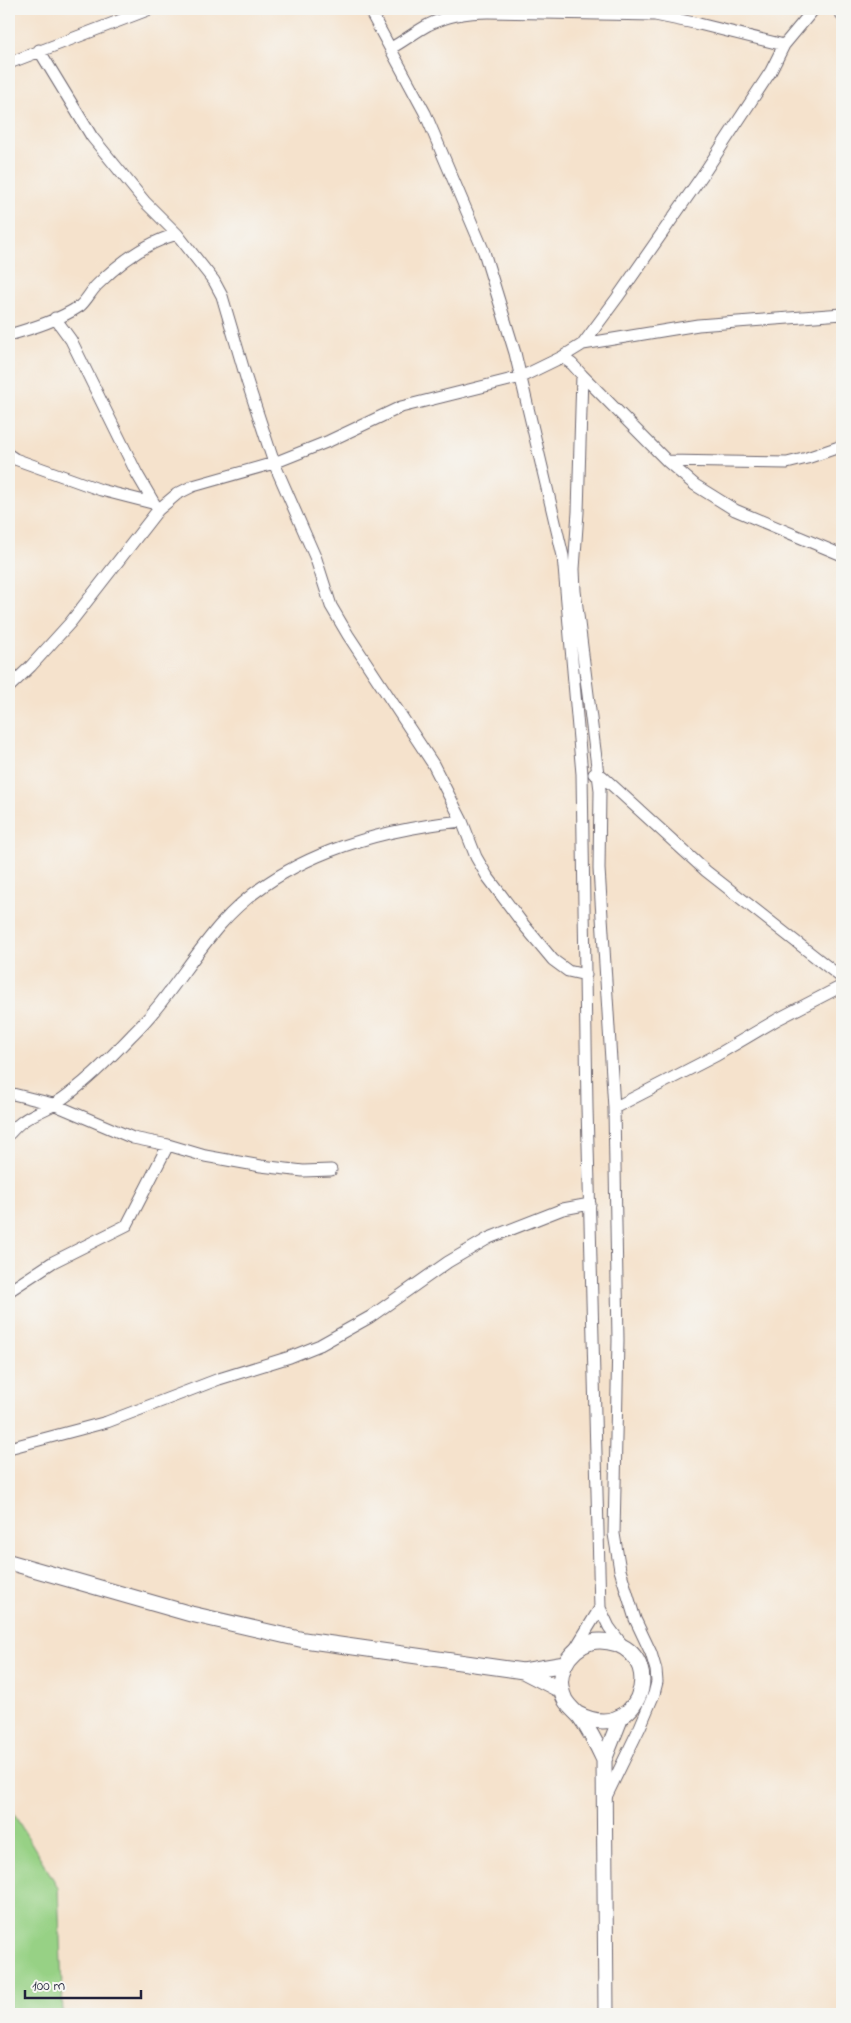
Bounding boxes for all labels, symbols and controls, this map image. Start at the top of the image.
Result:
scale bar [25,1968,141,2000]
text: 100 m [32,1975,65,1997]

